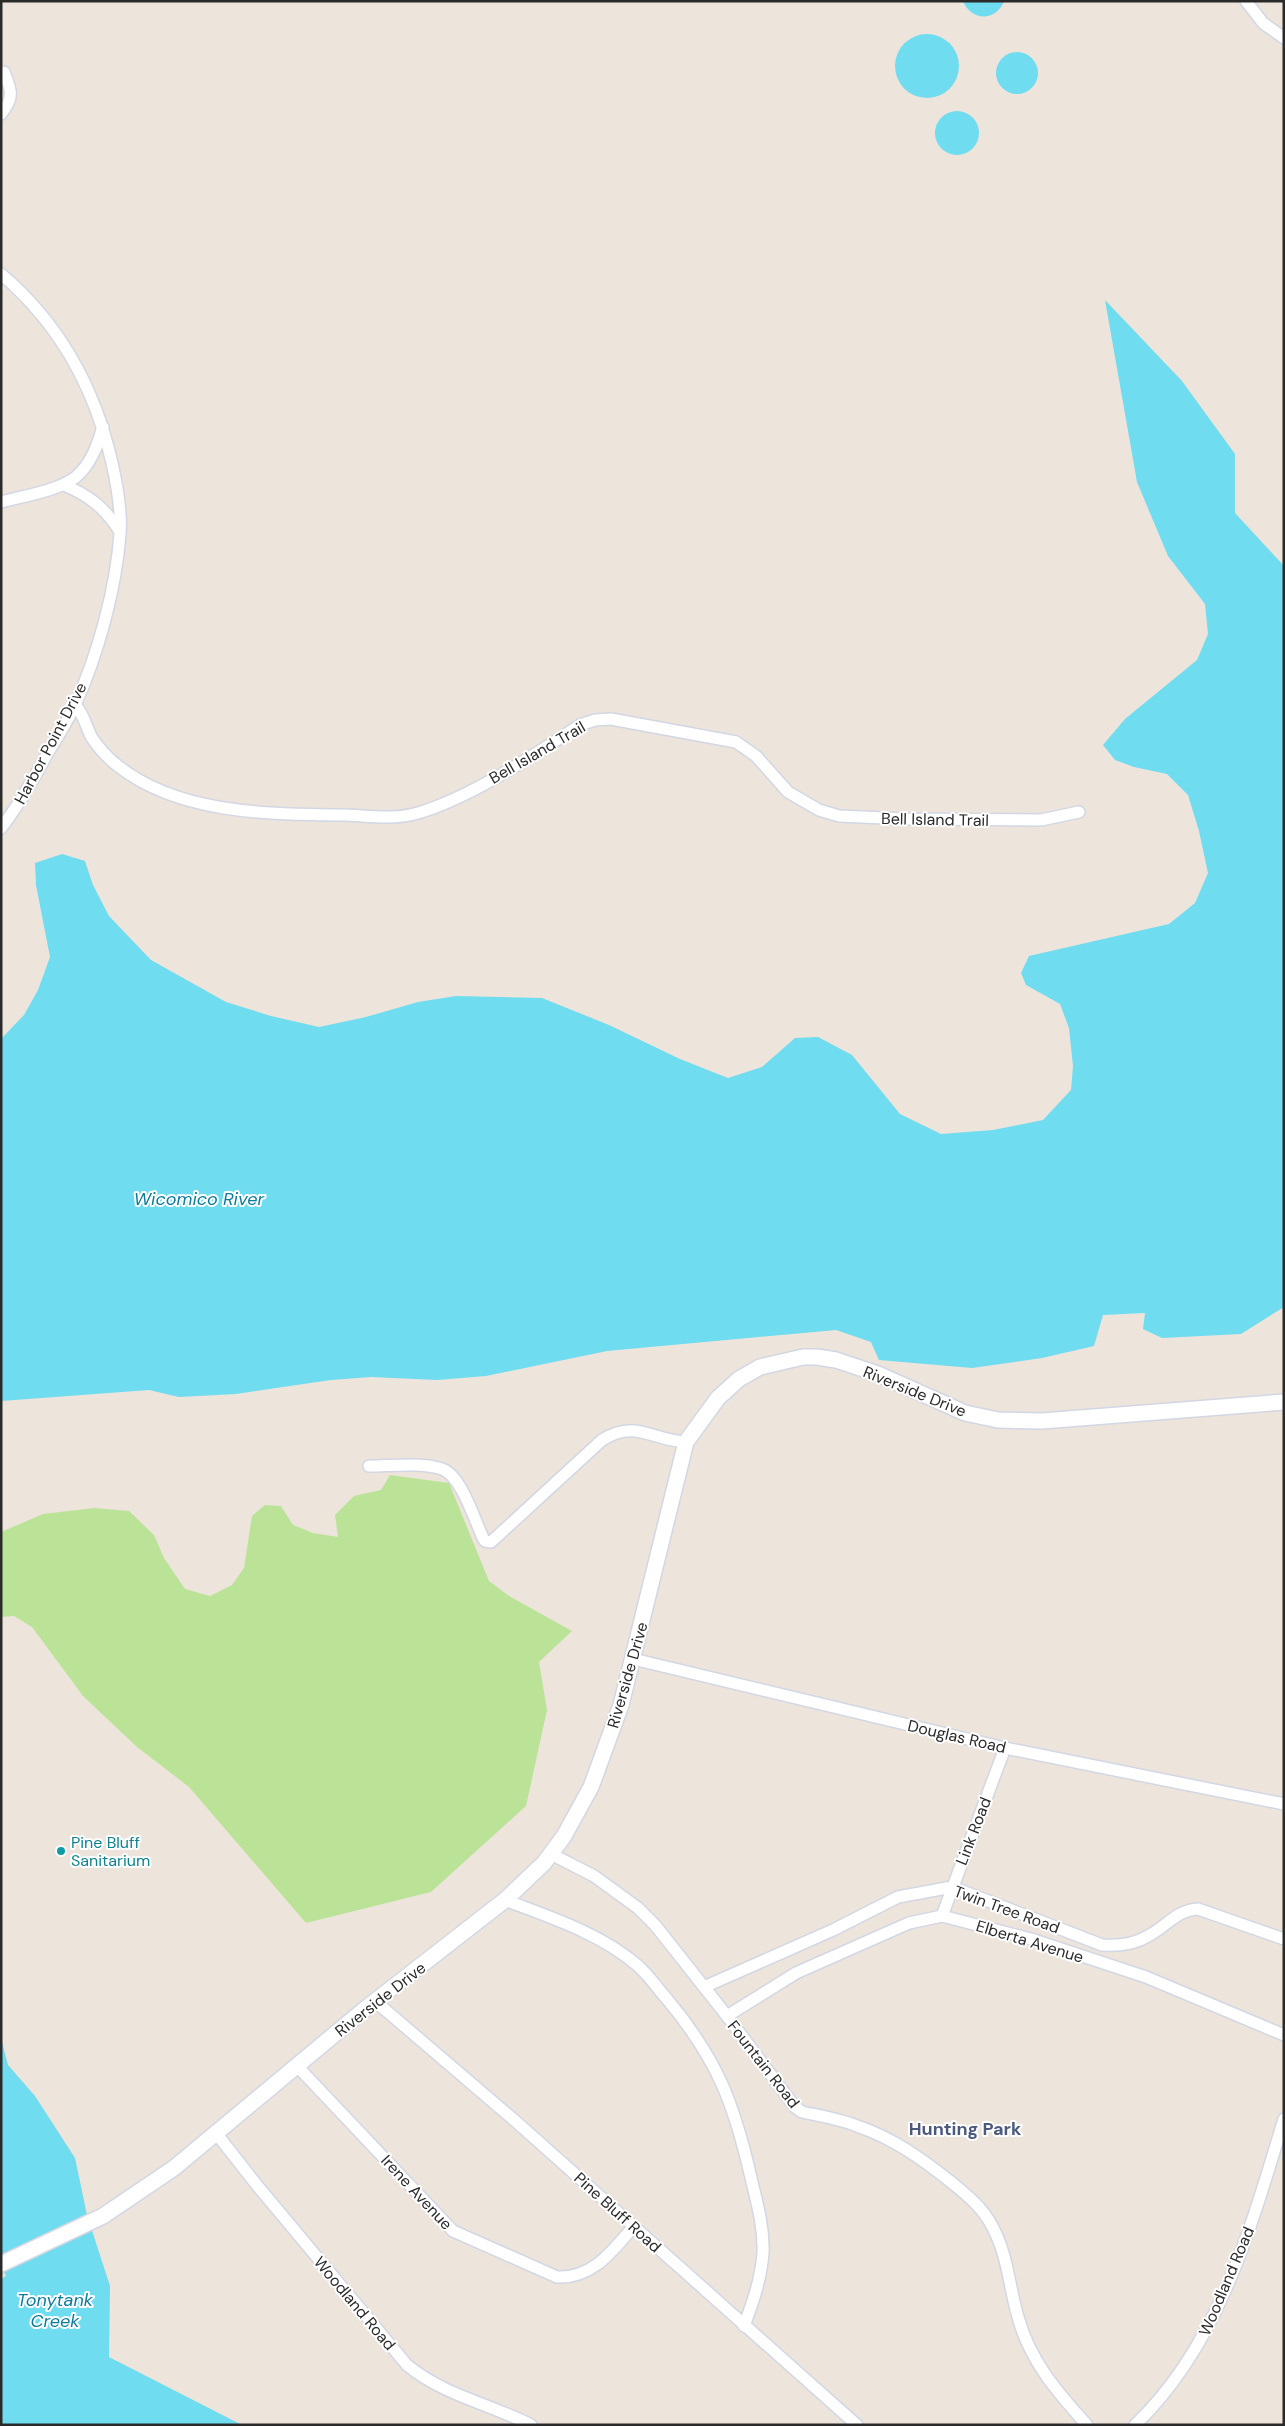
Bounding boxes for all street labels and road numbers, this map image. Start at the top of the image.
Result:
street label: Harbor Point Drive [9,679,91,808]
street label: Bell Island Trail [485,716,589,788]
street label: Bell Island Trail [881,808,989,831]
street label: Riverside Drive [860,1361,970,1422]
street label: Riverside Drive [602,1620,653,1731]
street label: Douglas Road [906,1715,1008,1758]
street label: Link Road [951,1794,996,1868]
street label: Twin Tree Road [951,1881,1063,1938]
street label: Elberta Avenue [974,1915,1086,1968]
street label: Riverside Drive [331,1957,430,2041]
street label: Fountain Road [723,2016,804,2112]
street label: Irene Avenue [376,2150,457,2234]
street label: Pine Bluff Road [570,2168,666,2257]
street label: Woodland Road [1194,2223,1259,2339]
street label: Woodland Road [309,2252,400,2355]

